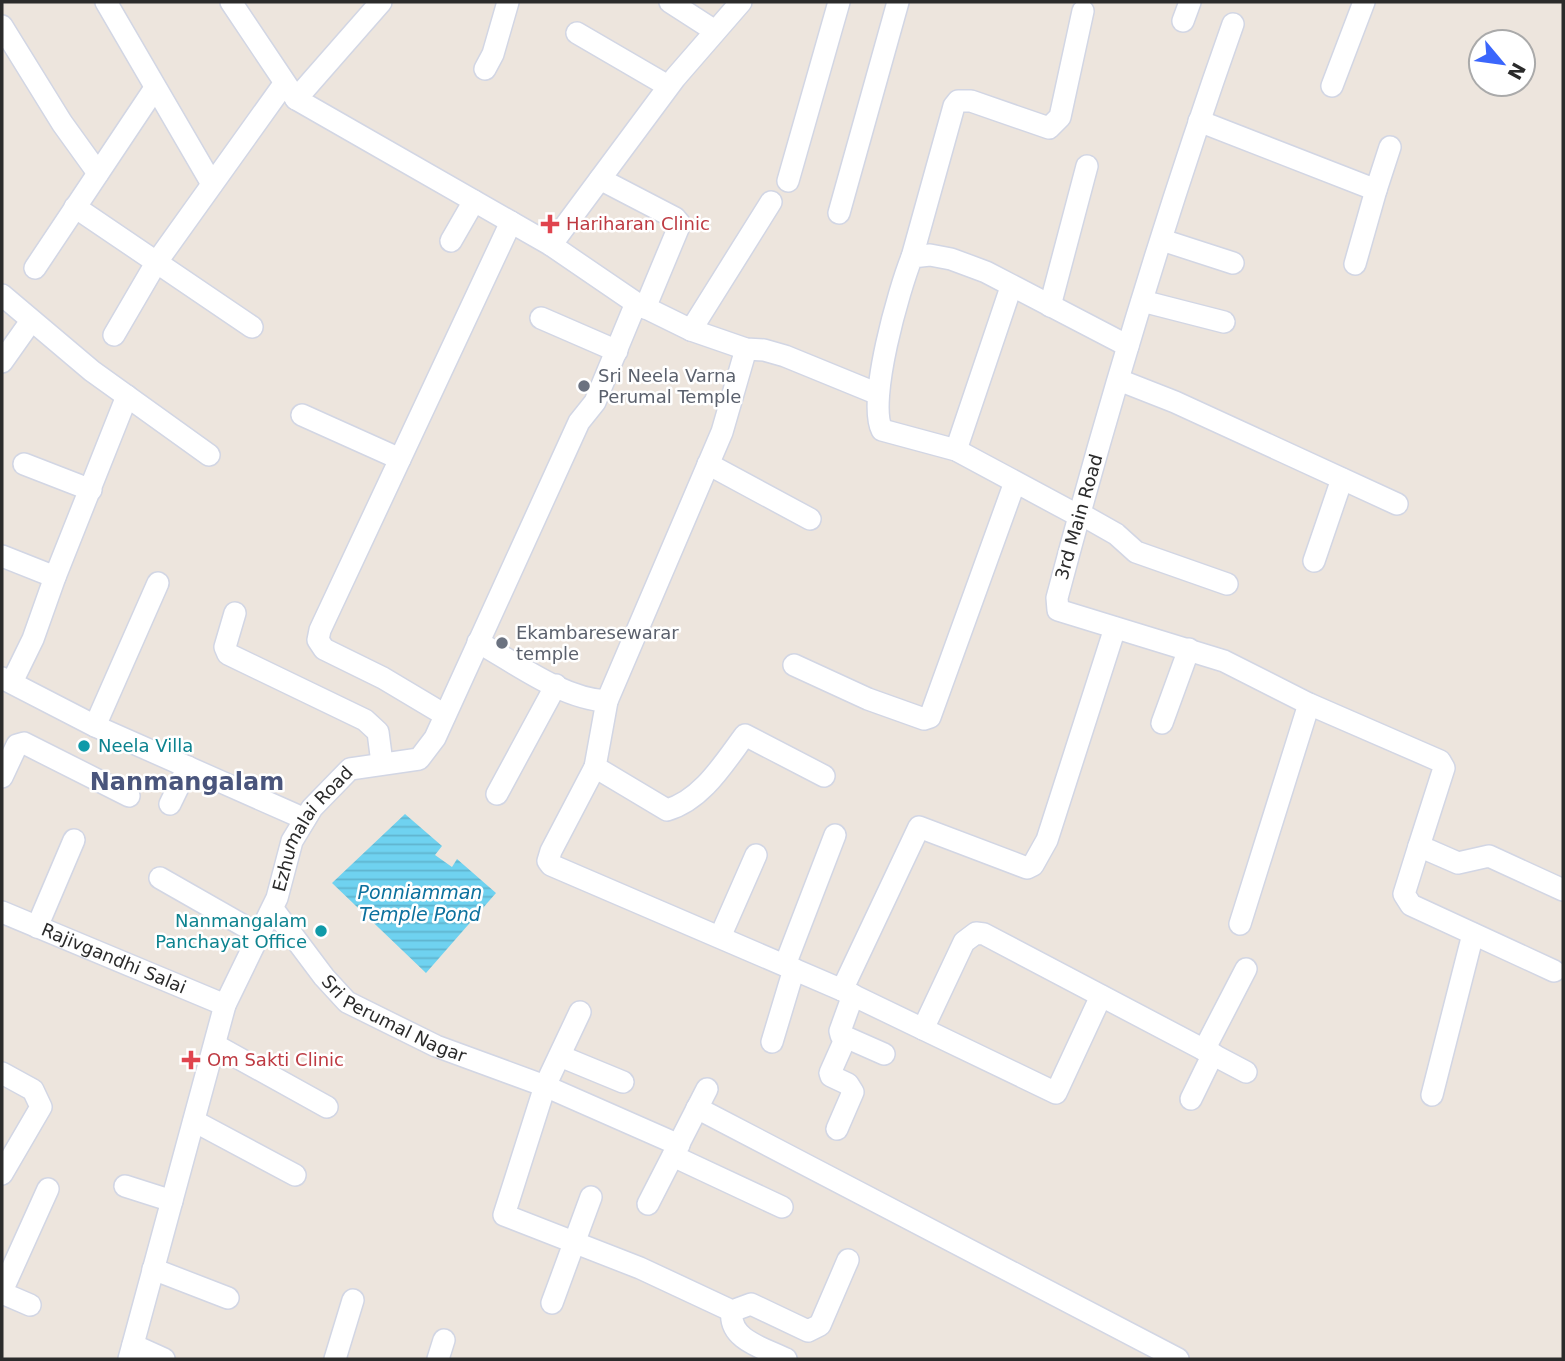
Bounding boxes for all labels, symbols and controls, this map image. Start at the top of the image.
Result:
north arrow [1467,28,1537,98]
text: N [1503,59,1530,84]
place label: Hariharan Clinic [566,213,710,234]
marker: Hariharan Clinic [540,214,560,234]
place label: Sri Neela Varna Perumal Temple [598,365,741,407]
marker: Sri Neela Varna Perumal Temple [576,378,592,394]
street label: 3rd Main Road [1051,452,1106,582]
place label: Ekambaresewarar temple [516,622,679,664]
marker: Ekambaresewarar temple [494,635,510,651]
place label: Neela Villa [98,735,193,756]
marker: Neela Villa [76,738,92,754]
street label: Ezhumalai Road [268,762,357,894]
district label: Nanmangalam [90,768,284,796]
water label: Ponniamman Temple Pond [358,881,482,925]
place label: Nanmangalam Panchayat Office [155,910,307,952]
street label: Rajivgandhi Salai [38,919,189,998]
marker: Nanmangalam Panchayat Office [313,923,329,939]
street label: Sri Perumal Nagar [318,971,470,1066]
place label: Om Sakti Clinic [207,1049,344,1070]
marker: Om Sakti Clinic [181,1050,201,1070]

